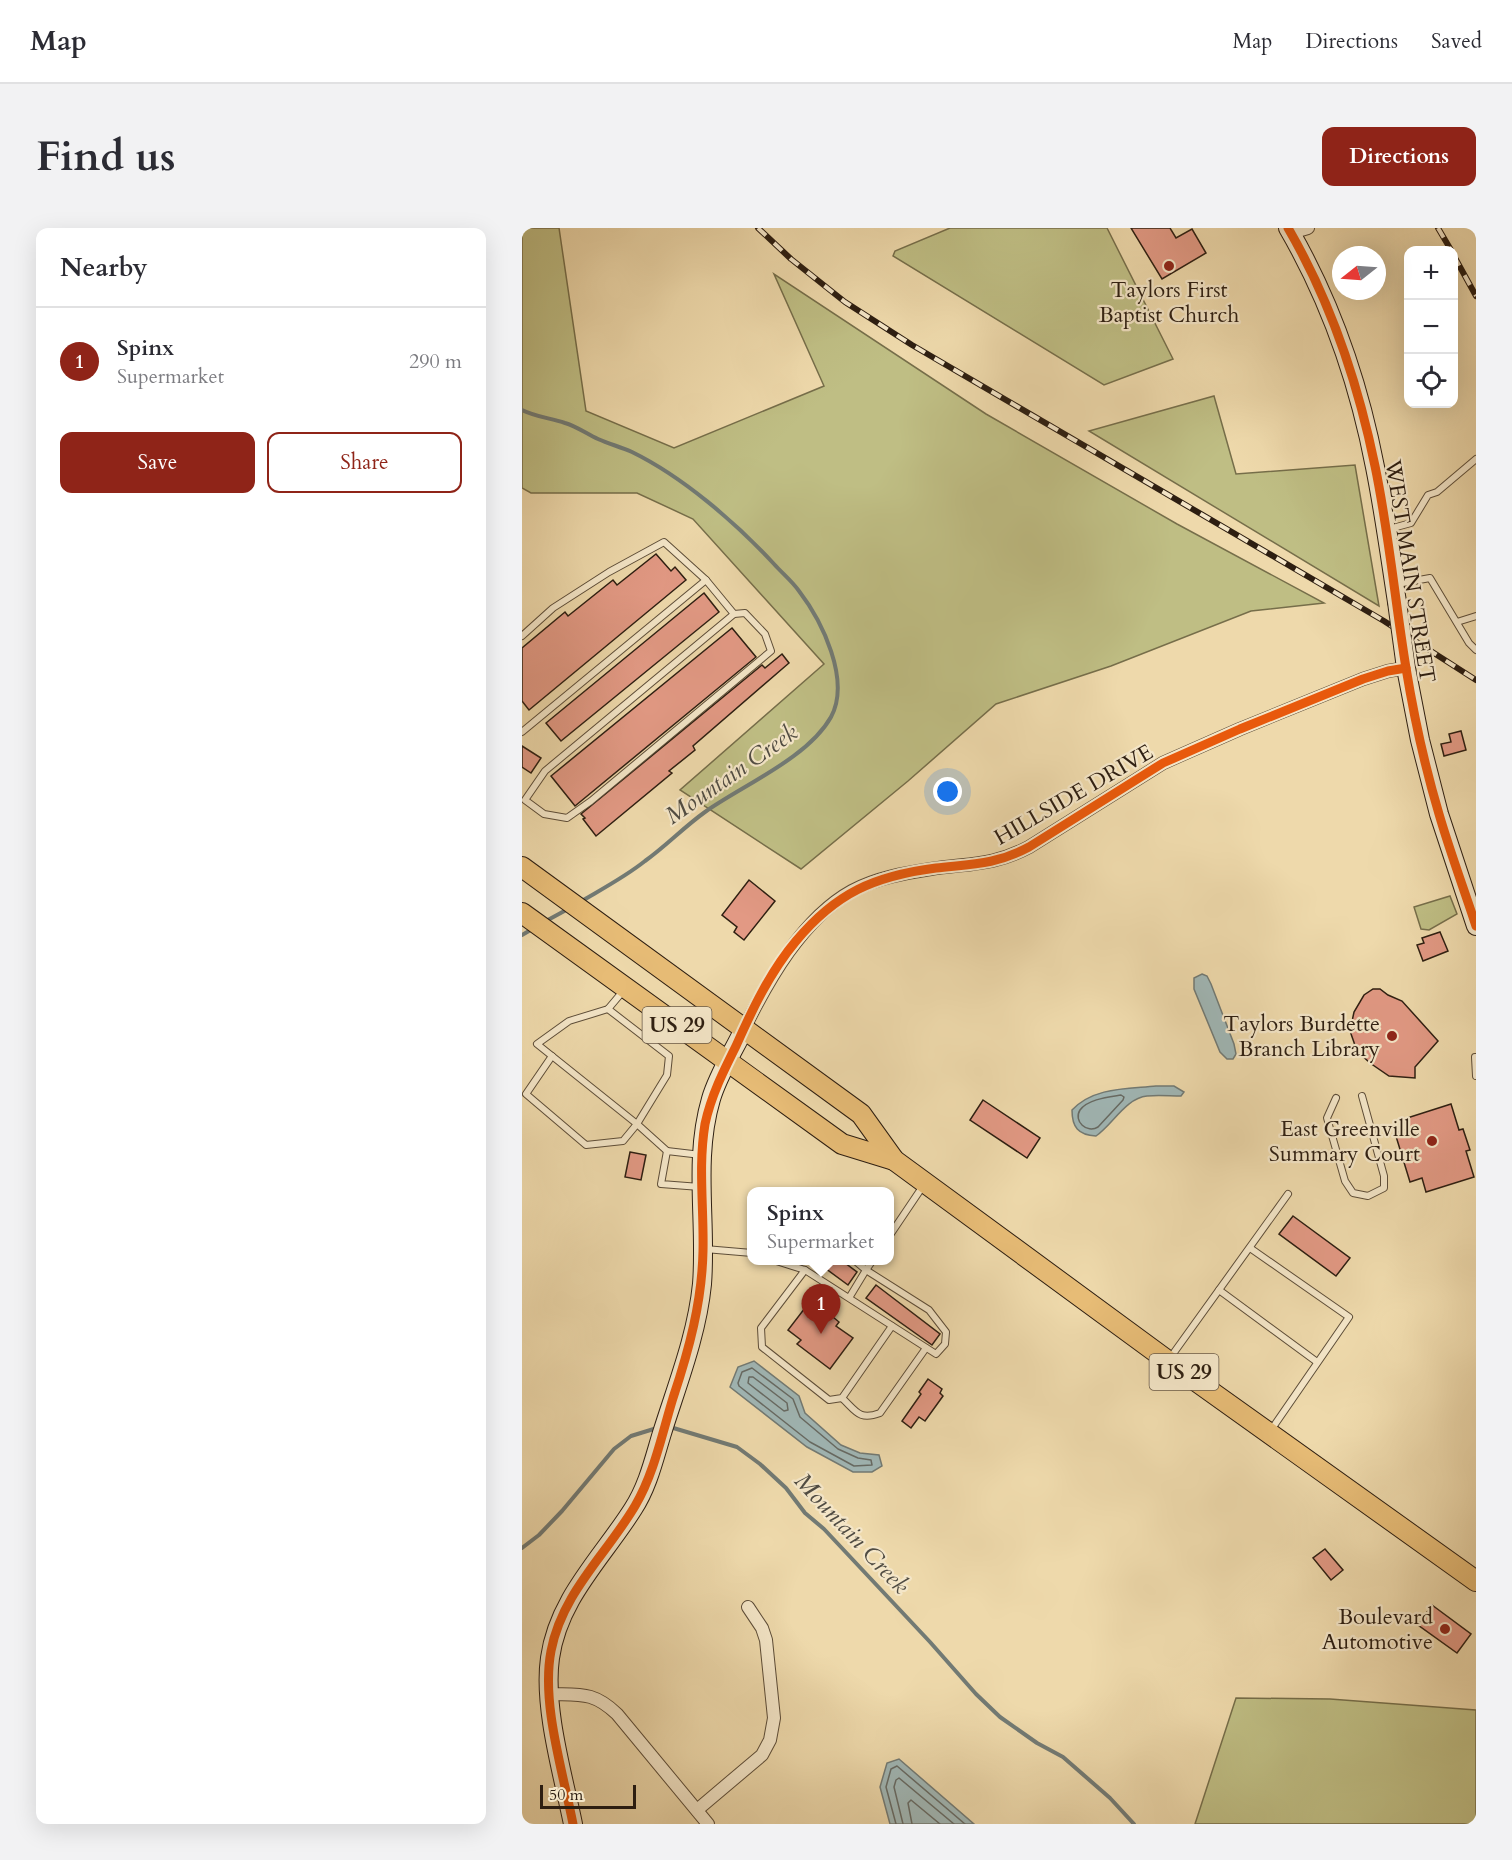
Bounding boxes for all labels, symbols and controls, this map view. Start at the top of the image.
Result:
text: Map [30,22,87,60]
text: Map [1232,27,1272,56]
text: Directions [1305,27,1398,56]
text: Saved [1431,27,1482,56]
button: Directions [1322,127,1476,186]
text: Find us [36,128,176,185]
north arrow [1332,246,1386,300]
map controls [1404,246,1458,408]
button: + [1404,246,1458,300]
text: Nearby [60,250,148,285]
marker: Taylors First Baptist Church [1162,259,1176,273]
place label: Taylors First Baptist Church [1099,275,1239,330]
button: − [1404,300,1458,354]
text: Spinx [117,333,174,363]
text: 1 [74,348,85,375]
text: 290 m [409,348,462,375]
button: locate [1404,354,1458,408]
text: Supermarket [117,363,224,390]
button: Save [60,432,255,493]
button: Share [267,432,462,493]
street label: WEST MAIN STREET [1377,457,1442,685]
water label: Mountain Creek [658,716,804,832]
street label: HILLSIDE DRIVE [989,737,1158,853]
your location [933,777,962,806]
road number: US 29 [642,1007,712,1043]
place label: Taylors Burdette Branch Library [1223,1009,1380,1064]
marker: Taylors Burdette Branch Library [1385,1029,1399,1043]
place label: East Greenville Summary Court [1269,1114,1420,1169]
marker: East Greenville Summary Court [1425,1134,1439,1148]
popup [747,1187,894,1265]
text: Spinx [767,1198,824,1228]
text: Supermarket [767,1228,874,1255]
pin: 1 [802,1284,840,1334]
road number: US 29 [1150,1354,1218,1390]
water label: Mountain Creek [787,1465,917,1602]
place label: Boulevard Automotive [1322,1602,1433,1657]
marker: Boulevard Automotive [1438,1622,1452,1636]
scale bar [540,1782,636,1810]
text: 50 m [549,1784,583,1806]

